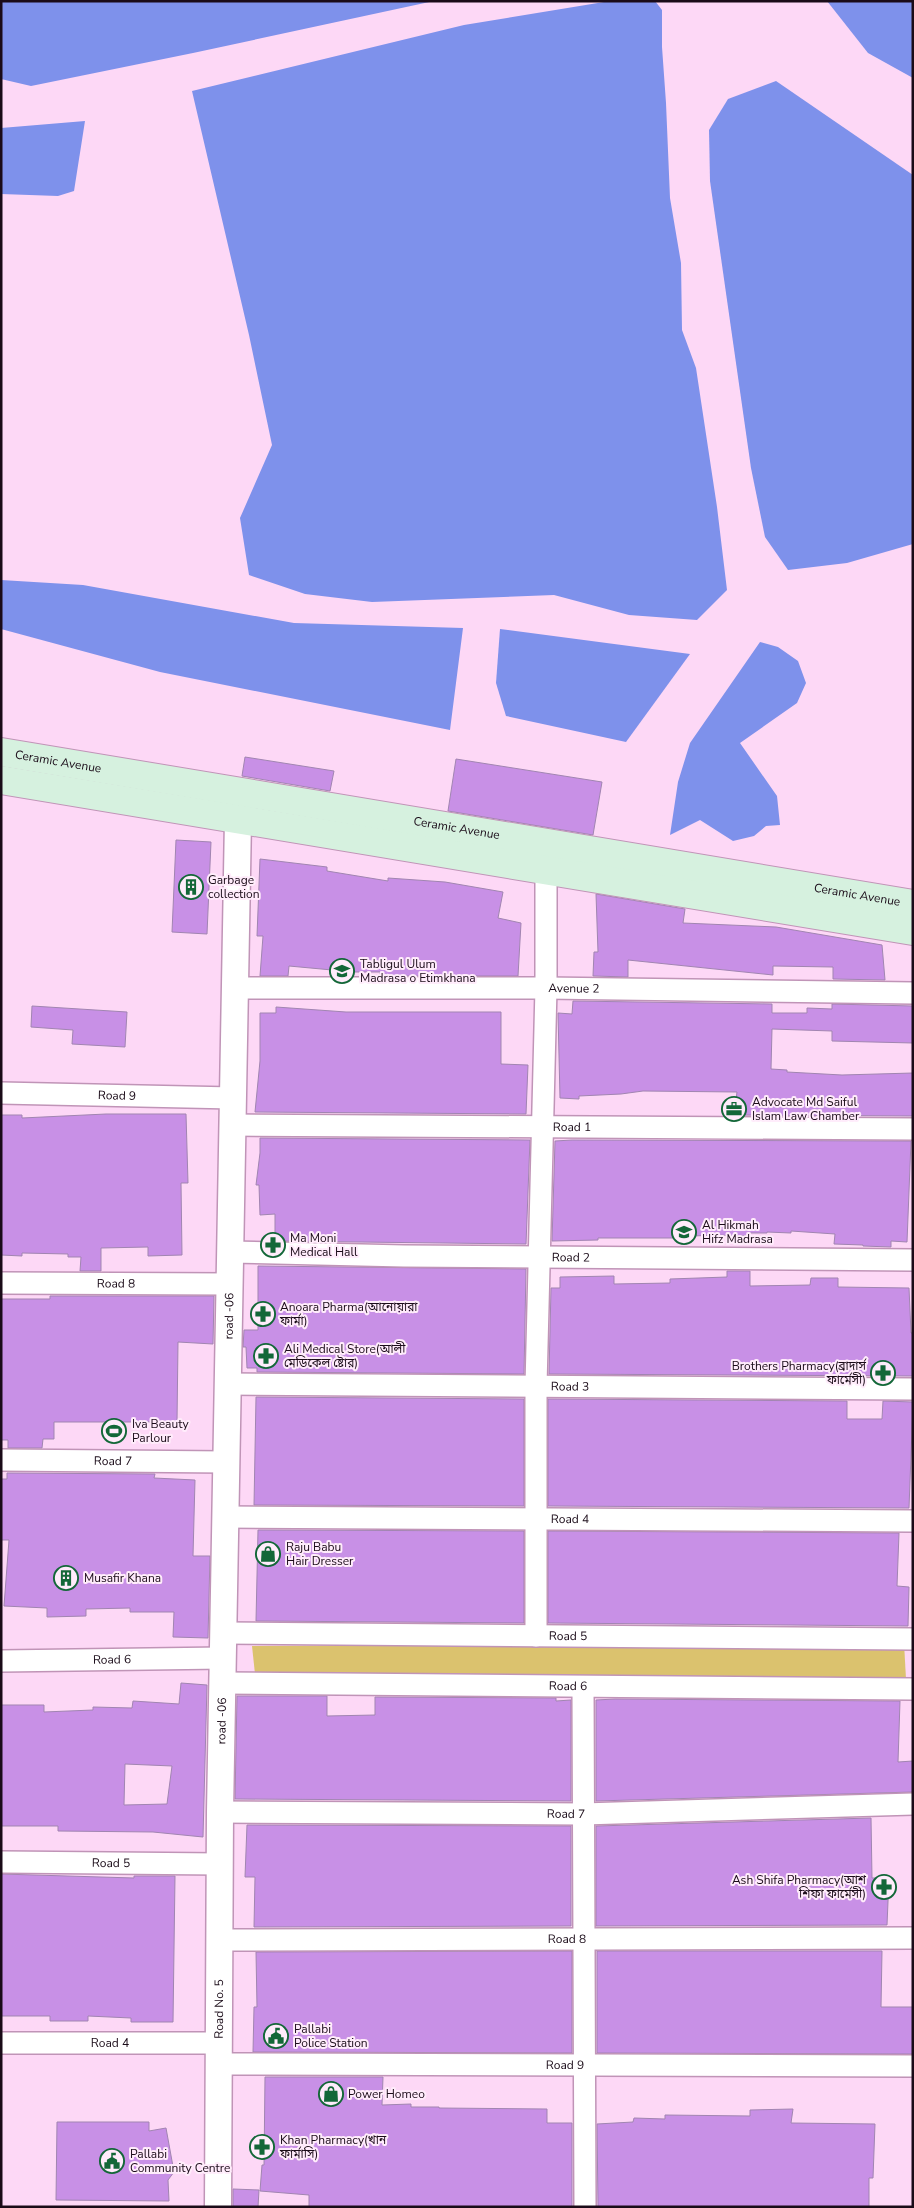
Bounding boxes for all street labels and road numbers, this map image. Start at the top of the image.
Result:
street label: Ceramic Avenue [14,746,103,777]
street label: Ceramic Avenue [412,813,501,843]
street label: Ceramic Avenue [813,880,902,910]
street label: Avenue 2 [548,980,600,997]
street label: Road 9 [98,1087,136,1104]
street label: Road 1 [553,1119,591,1135]
street label: Road 2 [552,1249,590,1265]
street label: Road 8 [97,1275,135,1292]
street label: road -06 [221,1293,237,1340]
street label: Road 3 [551,1378,589,1395]
street label: Road 7 [94,1453,132,1469]
street label: Road 4 [551,1511,589,1527]
street label: Road 5 [549,1628,587,1644]
street label: Road 6 [93,1651,131,1668]
street label: Road 6 [549,1678,587,1694]
street label: road -06 [213,1697,230,1745]
street label: Road 7 [547,1806,585,1822]
street label: Road 5 [92,1855,130,1871]
street label: Road 8 [548,1931,586,1947]
street label: Road No. 5 [211,1979,227,2039]
street label: Road 4 [91,2035,129,2051]
street label: Road 9 [546,2057,584,2073]

